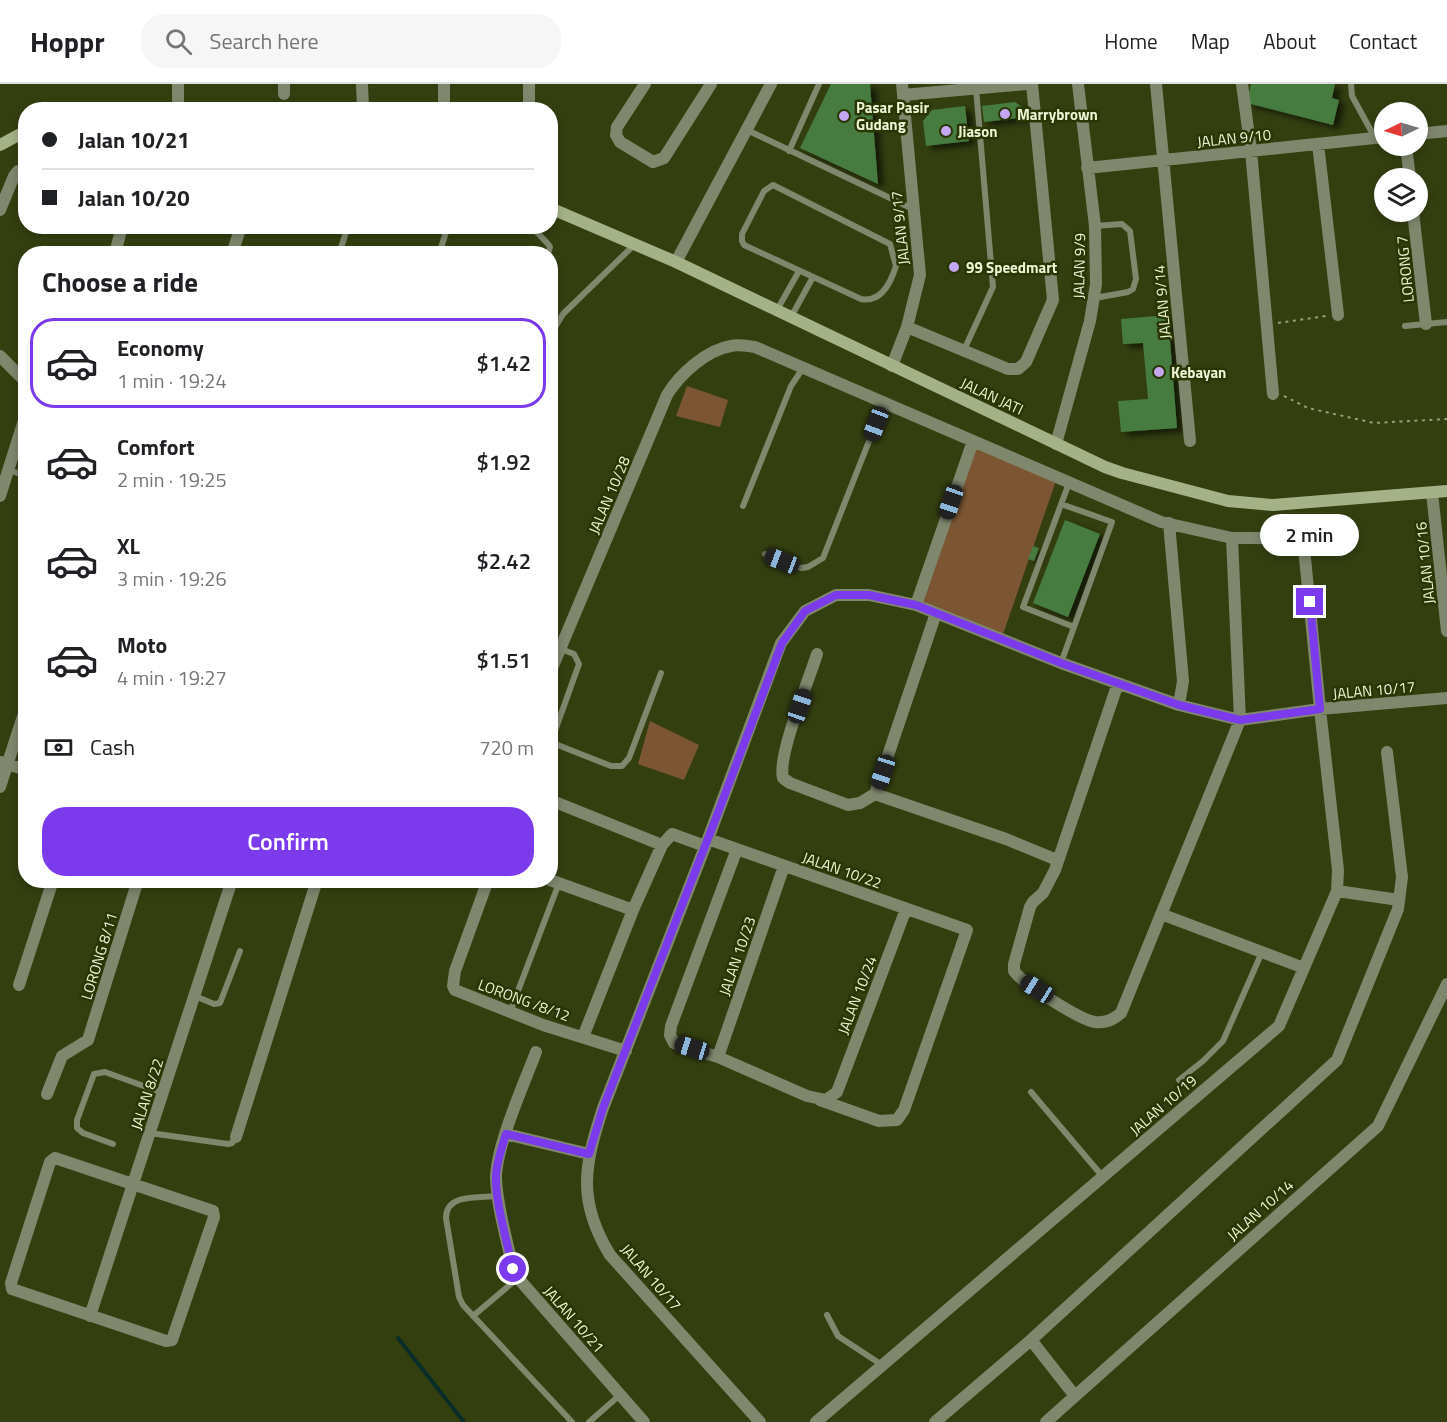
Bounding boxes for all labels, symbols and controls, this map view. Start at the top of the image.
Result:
search box [141,14,561,68]
text: Hoppr [30,20,105,63]
text: Search here [210,24,319,58]
icon: search [162,25,195,58]
text: Home [1104,25,1158,57]
text: Map [1191,25,1230,57]
text: About [1263,25,1316,57]
text: Contact [1349,25,1417,57]
place label: Pasar Pasir Gudang [856,96,929,136]
north arrow [1374,102,1428,156]
map controls [1374,102,1428,222]
place label: Marrybrown [1017,103,1098,126]
marker: Marrybrown [998,107,1012,121]
marker: Pasar Pasir Gudang [837,109,851,123]
place label: Jiason [958,120,997,143]
text: Jalan 10/21 [78,123,190,157]
street label: JALAN 9/10 [1196,123,1272,153]
marker: Jiason [939,124,953,138]
button: layers [1374,168,1428,222]
text: Jalan 10/20 [78,181,190,215]
street label: JALAN 9/17 [885,190,915,266]
street label: JALAN 9/9 [1067,233,1091,299]
street label: LORONG 7 [1390,234,1420,304]
place label: 99 Speedmart [966,256,1058,279]
marker: 99 Speedmart [947,260,961,274]
text: Choose a ride [42,261,198,302]
street label: JALAN 9/14 [1147,264,1177,340]
text: Economy [117,331,204,365]
icon: car [45,336,99,390]
text: $1.42 [476,346,531,380]
place label: Kebayan [1171,361,1226,384]
text: 1 min · 19:24 [117,365,227,396]
marker: Kebayan [1152,365,1166,379]
street label: JALAN JATI [957,371,1027,421]
car [861,404,891,444]
text: Comfort [117,430,195,464]
icon: car [45,435,99,489]
text: $1.92 [476,445,531,479]
street label: JALAN 10/28 [582,452,636,538]
text: 2 min · 19:25 [117,464,227,495]
car [937,482,965,522]
callout: 2 min [1260,515,1360,557]
text: 2 min [1285,519,1334,550]
street label: JALAN 10/16 [1409,521,1441,605]
text: XL [117,529,140,563]
icon: car [45,534,99,588]
text: $2.42 [476,544,531,578]
car [762,546,802,576]
text: 3 min · 19:26 [117,563,227,594]
route end [1296,588,1323,615]
text: Moto [117,628,167,662]
icon: car [45,633,99,687]
text: $1.51 [476,643,531,677]
text: 4 min · 19:27 [117,662,227,693]
street label: JALAN 10/17 [1332,675,1416,705]
car [786,686,814,726]
text: Cash [90,730,135,764]
icon: cash [42,731,75,764]
text: 720 m [479,732,534,763]
car [869,752,897,792]
button: Confirm [42,807,534,876]
street label: JALAN 10/22 [799,846,885,894]
street label: LORONG 8/11 [75,910,123,1002]
street label: JALAN 10/23 [713,913,761,999]
street label: JALAN 10/24 [831,952,883,1038]
car [1017,972,1057,1006]
street label: LORONG /8/12 [475,973,573,1027]
car [672,1034,712,1062]
street label: JALAN 8/22 [125,1055,169,1133]
street label: JALAN 10/19 [1124,1069,1202,1141]
street label: JALAN 10/14 [1222,1174,1298,1246]
street label: JALAN 10/17 [615,1238,687,1316]
route start [499,1255,526,1282]
street label: JALAN 10/21 [538,1280,610,1358]

